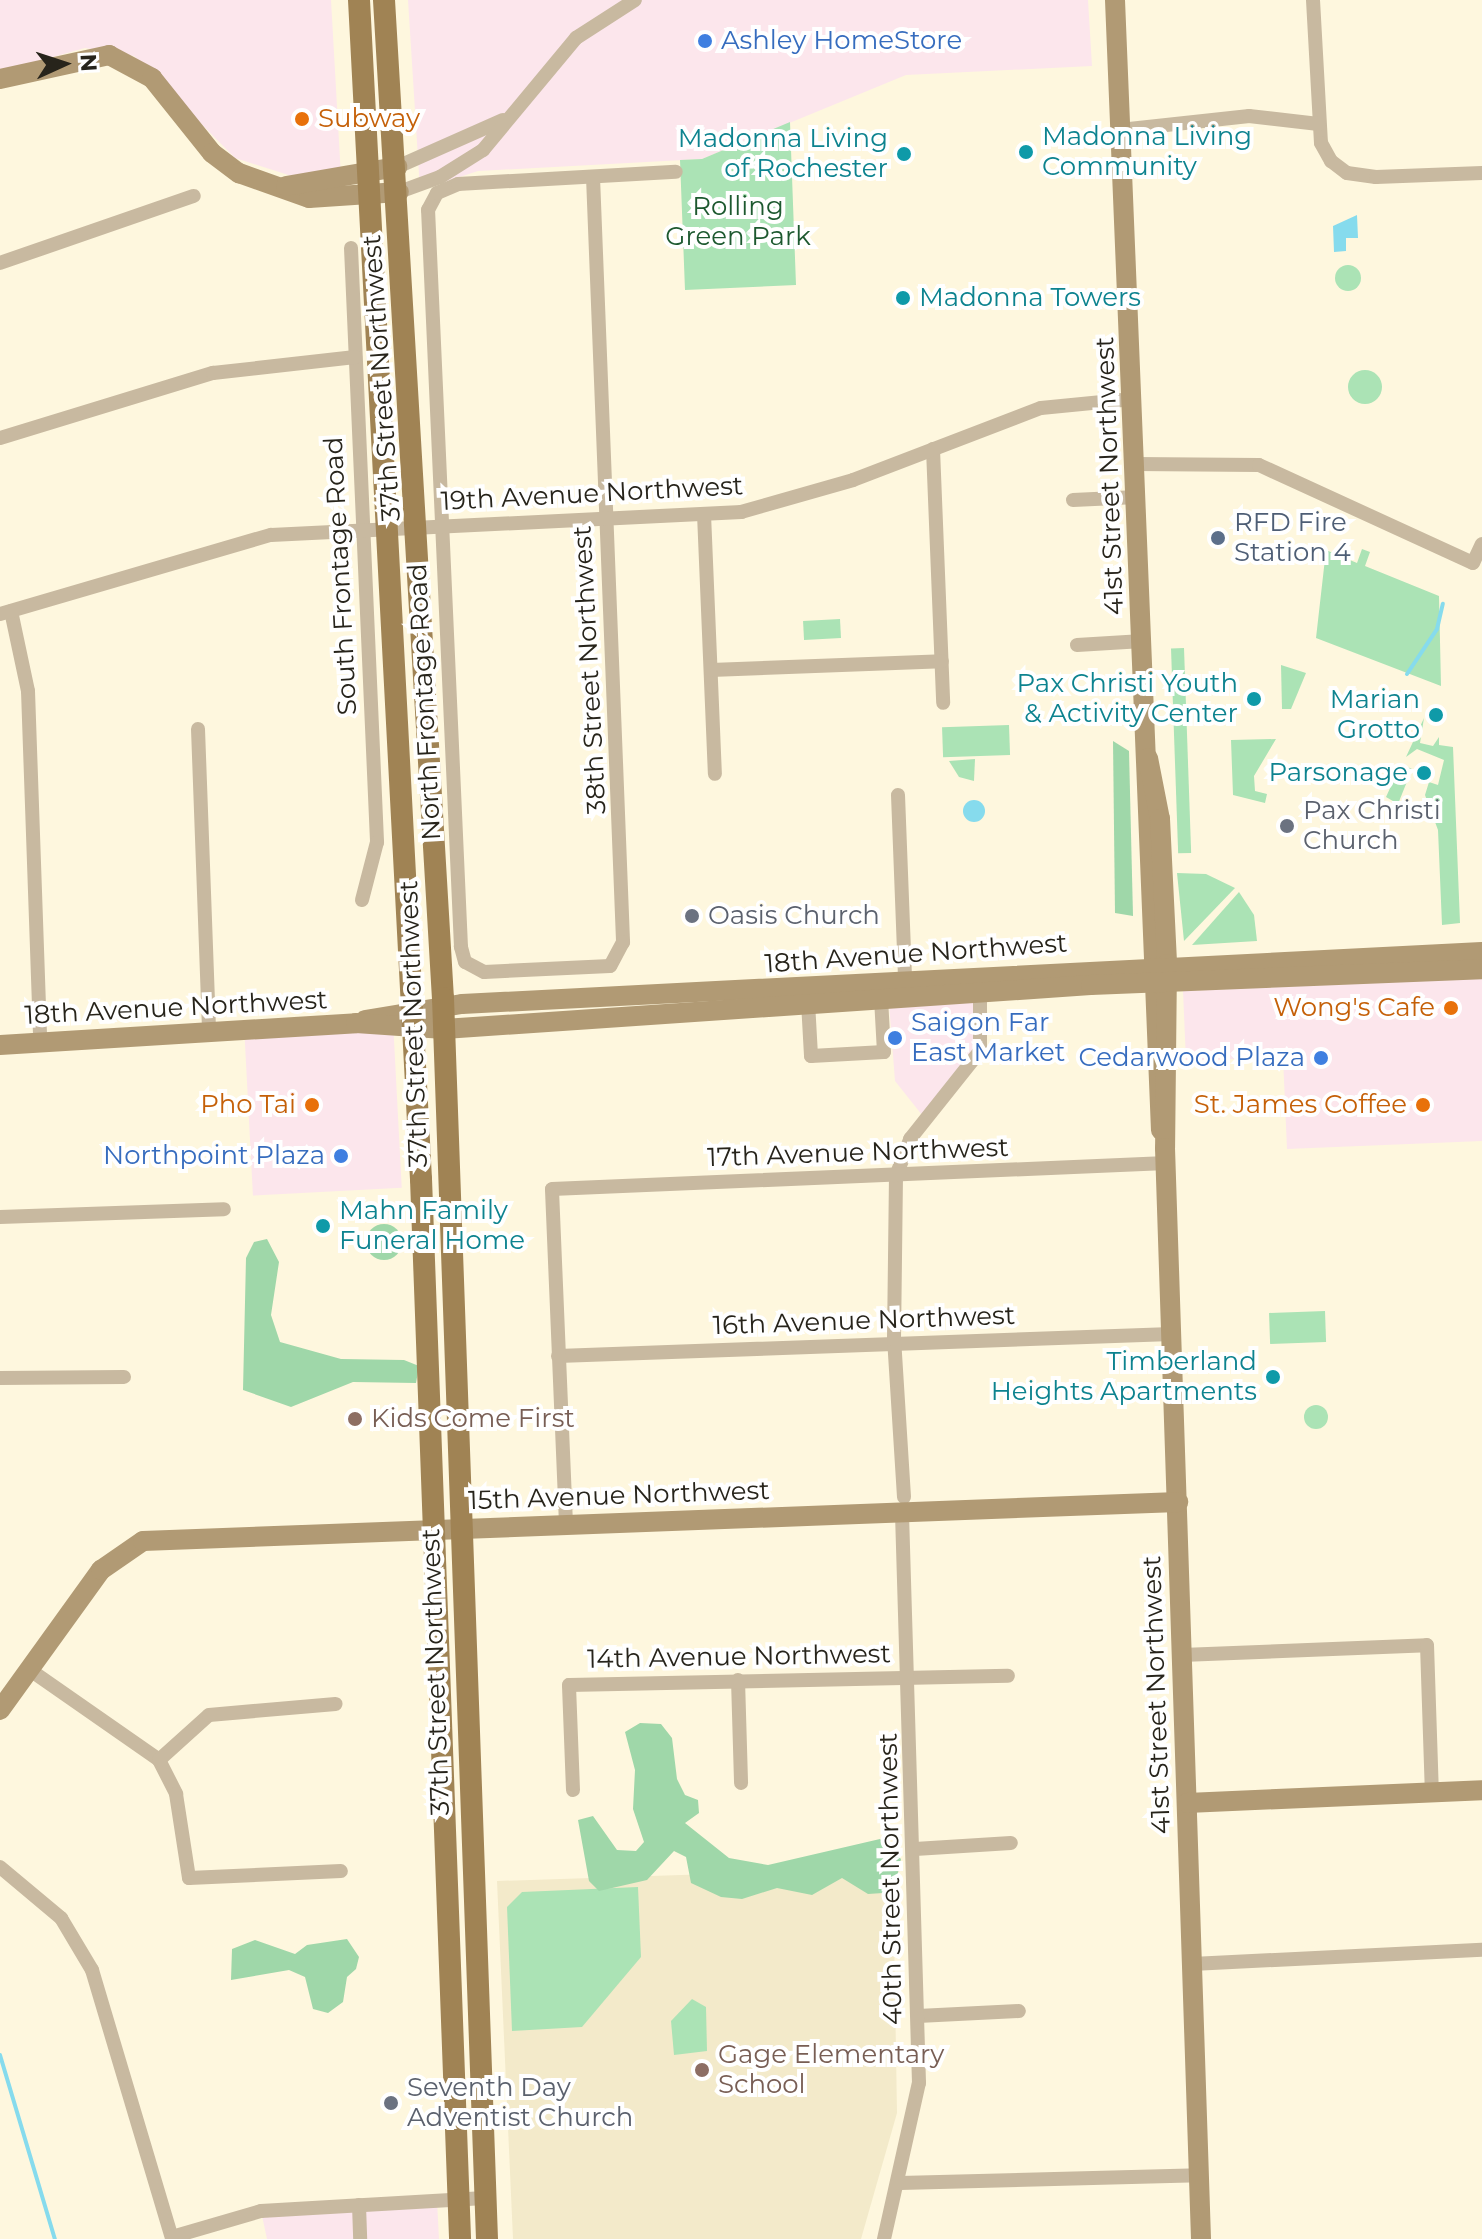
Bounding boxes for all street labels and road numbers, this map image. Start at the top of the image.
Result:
street label: 37th Street Northwest [356,234,408,522]
street label: 41st Street Northwest [1090,336,1130,616]
street label: South Frontage Road [318,436,364,716]
street label: 19th Avenue Northwest [440,470,744,518]
street label: 38th Street Northwest [567,525,613,815]
street label: North Frontage Road [402,563,448,841]
street label: 37th Street Northwest [393,880,435,1168]
street label: 18th Avenue Northwest [764,928,1068,980]
street label: 18th Avenue Northwest [24,984,328,1032]
street label: 17th Avenue Northwest [707,1132,1009,1174]
street label: 16th Avenue Northwest [712,1300,1016,1342]
street label: 15th Avenue Northwest [468,1475,770,1517]
street label: 37th Street Northwest [415,1528,457,1816]
street label: 41st Street Northwest [1137,1555,1177,1835]
street label: 14th Avenue Northwest [587,1639,891,1675]
street label: 40th Street Northwest [873,1732,909,2026]

